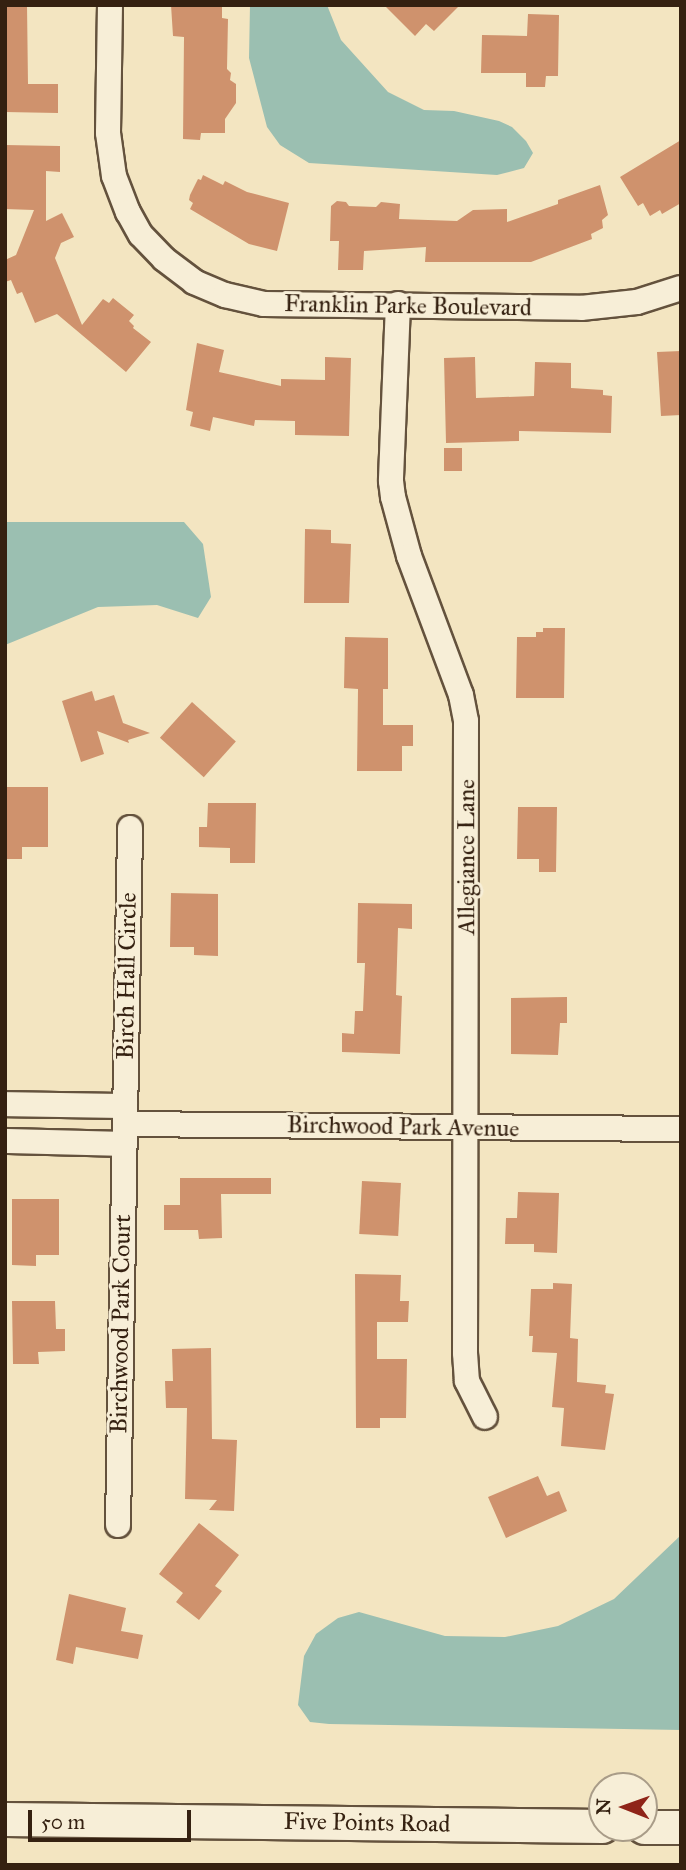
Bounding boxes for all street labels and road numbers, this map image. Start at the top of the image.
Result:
street label: Franklin Parke Boulevard [284,289,532,323]
street label: Allegiance Lane [453,779,481,935]
street label: Birch Hall Circle [111,892,143,1060]
street label: Birchwood Park Avenue [287,1111,519,1143]
street label: Birchwood Park Court [105,1214,137,1434]
street label: Five Points Road [283,1807,451,1839]

